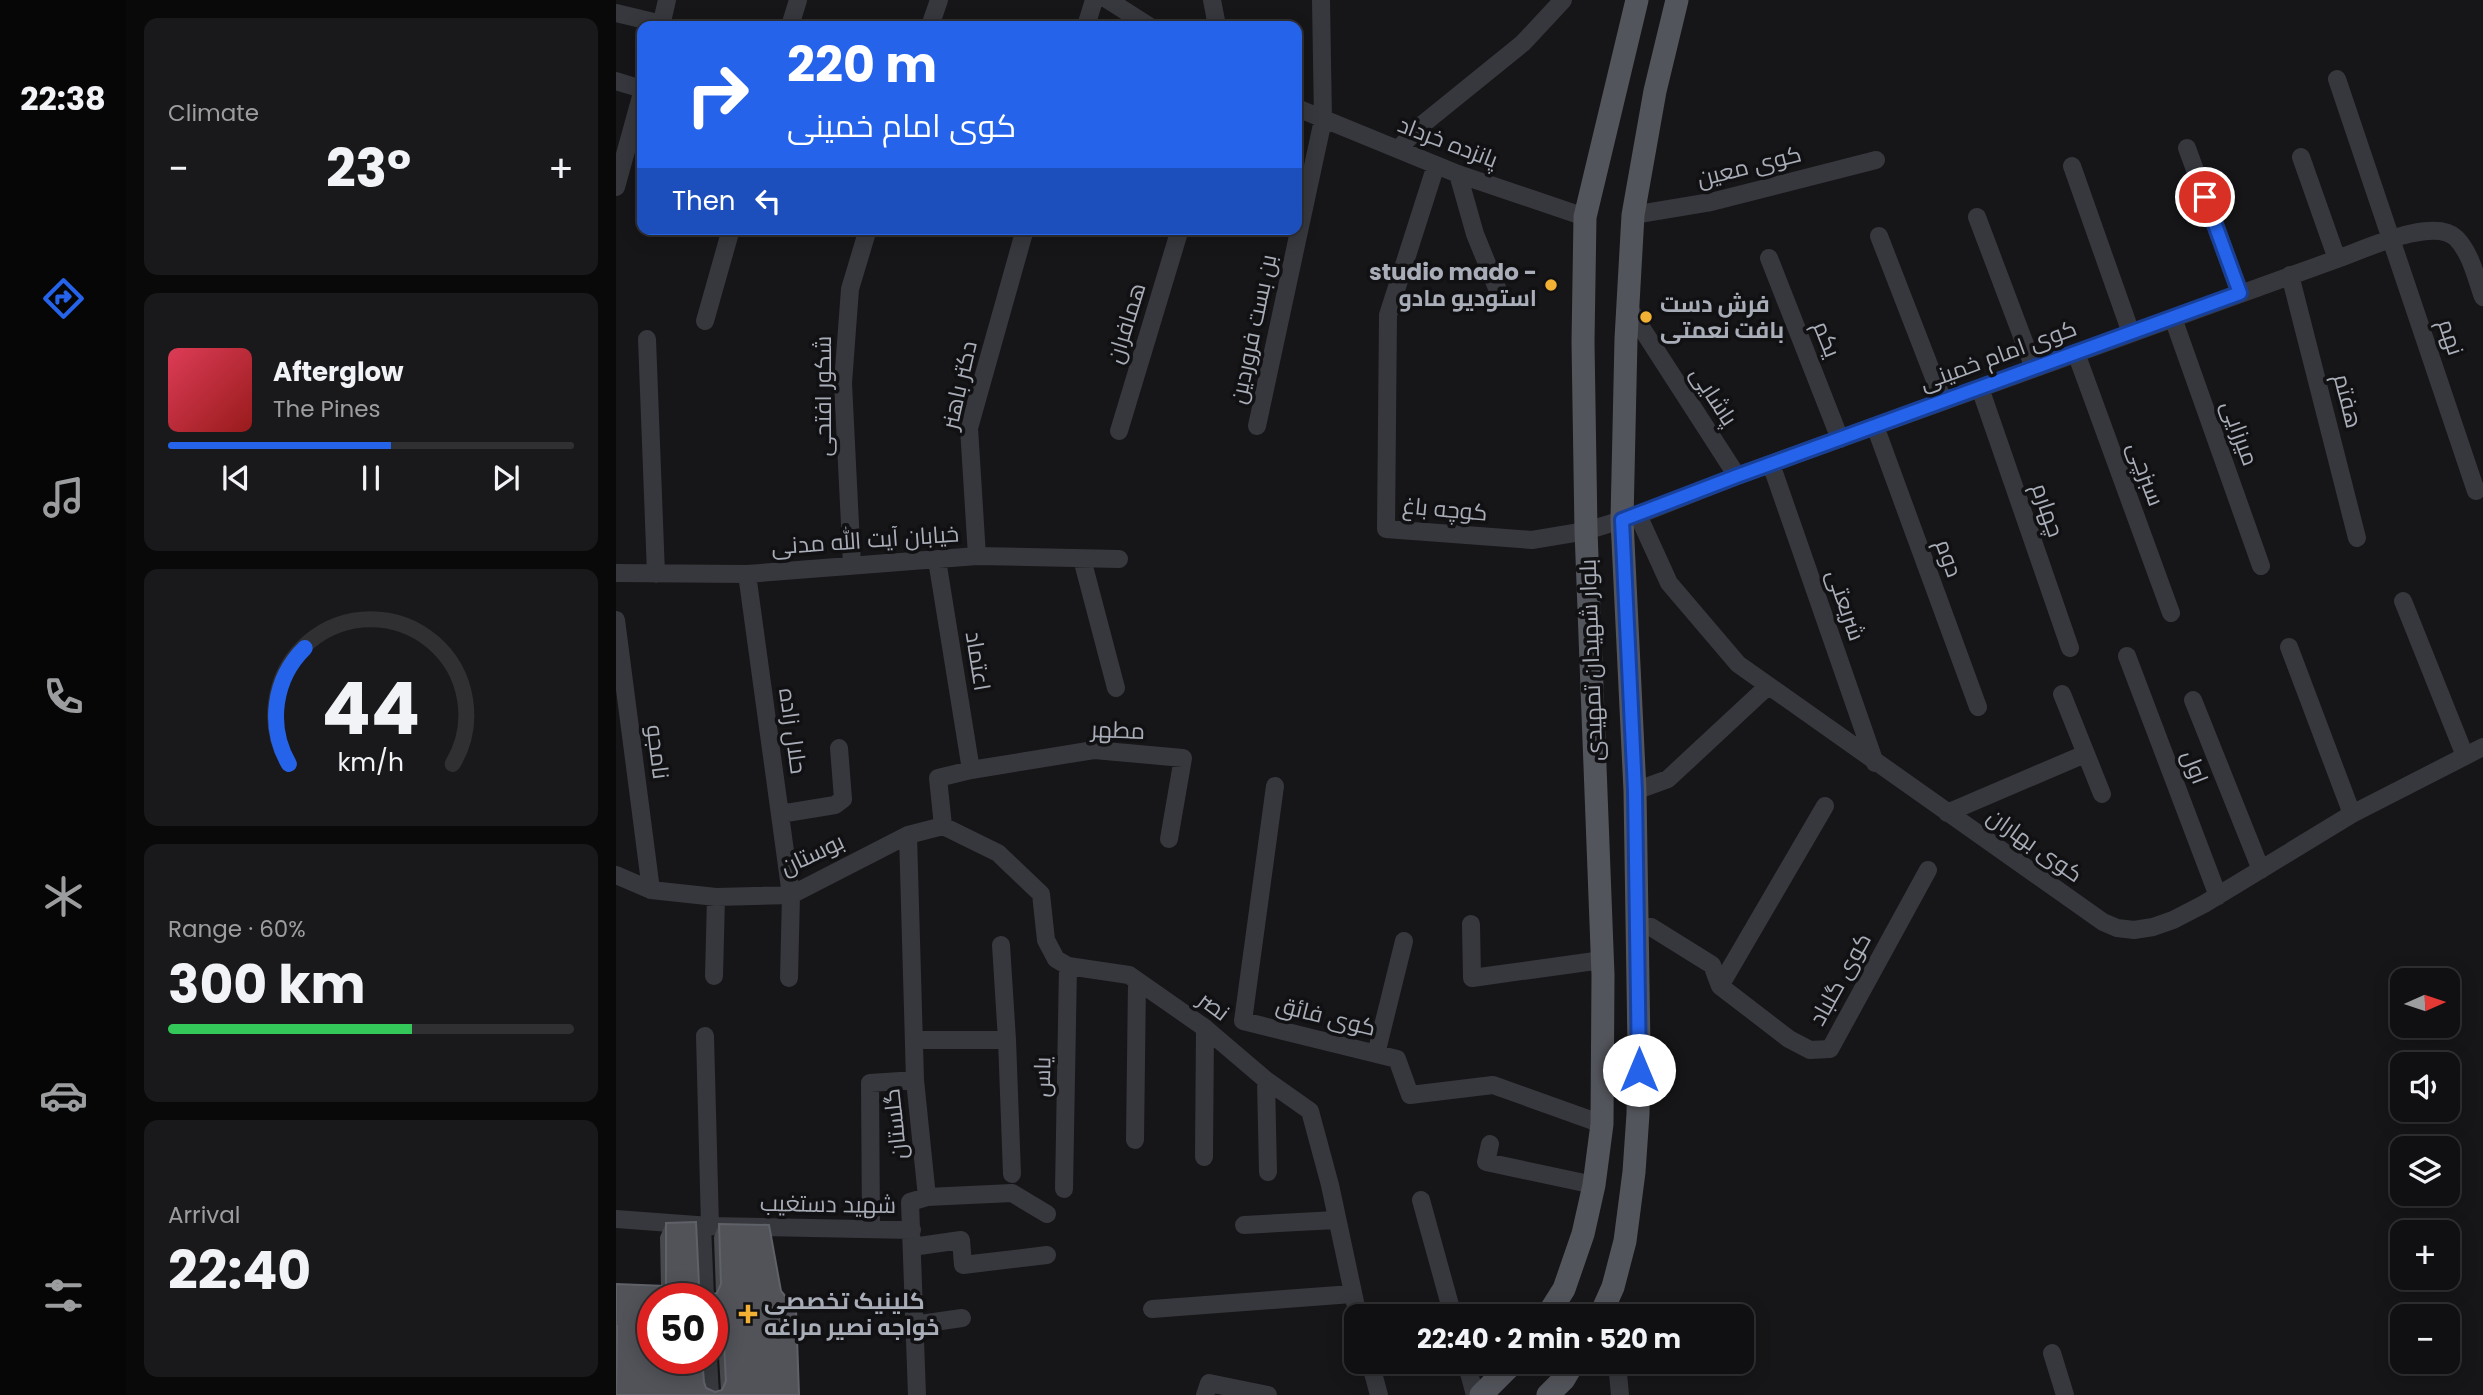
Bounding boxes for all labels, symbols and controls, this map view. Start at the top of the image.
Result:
text: 220 m [787,31,937,99]
icon: right [672,49,763,140]
text: 22:38 [20,76,106,121]
text: Climate [168,97,259,129]
text: کوی امام خمینی [787,103,1016,148]
street label: پانزده خرداد [1393,108,1503,176]
text: 23° [326,132,411,205]
street label: کوی معین [1693,138,1805,194]
text: − [168,142,189,195]
text: + [548,142,574,195]
pin [2175,167,2235,227]
icon: arrive [2186,178,2224,216]
icon: left [749,182,787,220]
text: Then [672,183,735,219]
street label: بن بست فروردین [1222,251,1284,407]
place label: studio mado - استودیو مادو [1369,256,1537,314]
icon: directions [39,274,88,323]
marker: studio mado - استودیو مادو [1543,277,1559,293]
street label: همافران [1099,279,1153,367]
place label: فرش دست بافت نعمتی [1660,288,1784,346]
marker: فرش دست بافت نعمتی [1638,309,1654,325]
street label: کوی امام خمینی [1915,312,2081,398]
street label: نهم [2430,315,2472,359]
street label: یکم [1805,316,1849,362]
street label: شکور افتحی [807,336,839,456]
street label: دکتر باهنر [933,337,985,434]
text: Afterglow [273,354,404,390]
street label: پاشایی [1683,360,1745,432]
street label: هفتم [2326,370,2370,432]
text: The Pines [273,393,381,425]
street label: میرزایی [2213,396,2267,470]
street label: سبزچی [2120,438,2172,510]
icon: previous [217,459,255,497]
icon: pause [352,459,390,497]
icon: next [487,459,525,497]
icon: music [39,473,88,522]
street label: چهارم [2024,479,2072,541]
street label: کوچه باغ [1401,489,1489,529]
street label: خیابان آیت الله مدنی [770,517,960,563]
street label: دوم [1927,535,1971,581]
street label: بلوار شهیدان تمهیدی [1571,558,1611,762]
street label: شریعتی [1819,565,1873,645]
street label: اعتماد [958,629,998,693]
text: 44 [322,658,420,759]
icon: phone [39,672,88,721]
street label: حلال زاده [771,686,815,776]
street label: مطهر [1088,713,1146,747]
street label: نامجو [639,723,677,781]
text: km/h [338,744,404,779]
street label: اول [2174,745,2216,789]
street label: کوی بهاران [1981,800,2089,890]
street label: بوستان [775,825,849,883]
icon: climate [39,872,88,921]
text: Range · 60% [168,913,306,945]
street label: کوی گلباد [1801,927,1879,1031]
text: 300 km [168,948,366,1021]
north arrow [2390,968,2460,1038]
map controls [2390,968,2460,1374]
street label: نصر [1190,982,1236,1028]
street label: کوی فائق [1273,988,1379,1044]
position arrow [1602,1033,1676,1107]
button: sound [2390,1052,2460,1122]
street label: یاس [1026,1056,1058,1098]
icon: car [39,1071,88,1120]
street label: گلستان [875,1087,915,1161]
button: layers [2390,1136,2460,1206]
street label: شهید دستغیب [759,1187,897,1221]
text: Arrival [168,1199,240,1231]
button: + [2390,1220,2460,1290]
text: 22:40 [168,1234,311,1307]
icon: filters [39,1271,88,1320]
speed limit sign: 50 [637,1283,728,1374]
place label: کلینیک تخصصی خواجه نصیر مراغه [764,1285,940,1343]
marker: کلینیک تخصصی خواجه نصیر مراغه [738,1304,758,1324]
button: − [2390,1304,2460,1374]
text: 22:40 · 2 min · 520 m [1417,1321,1681,1357]

